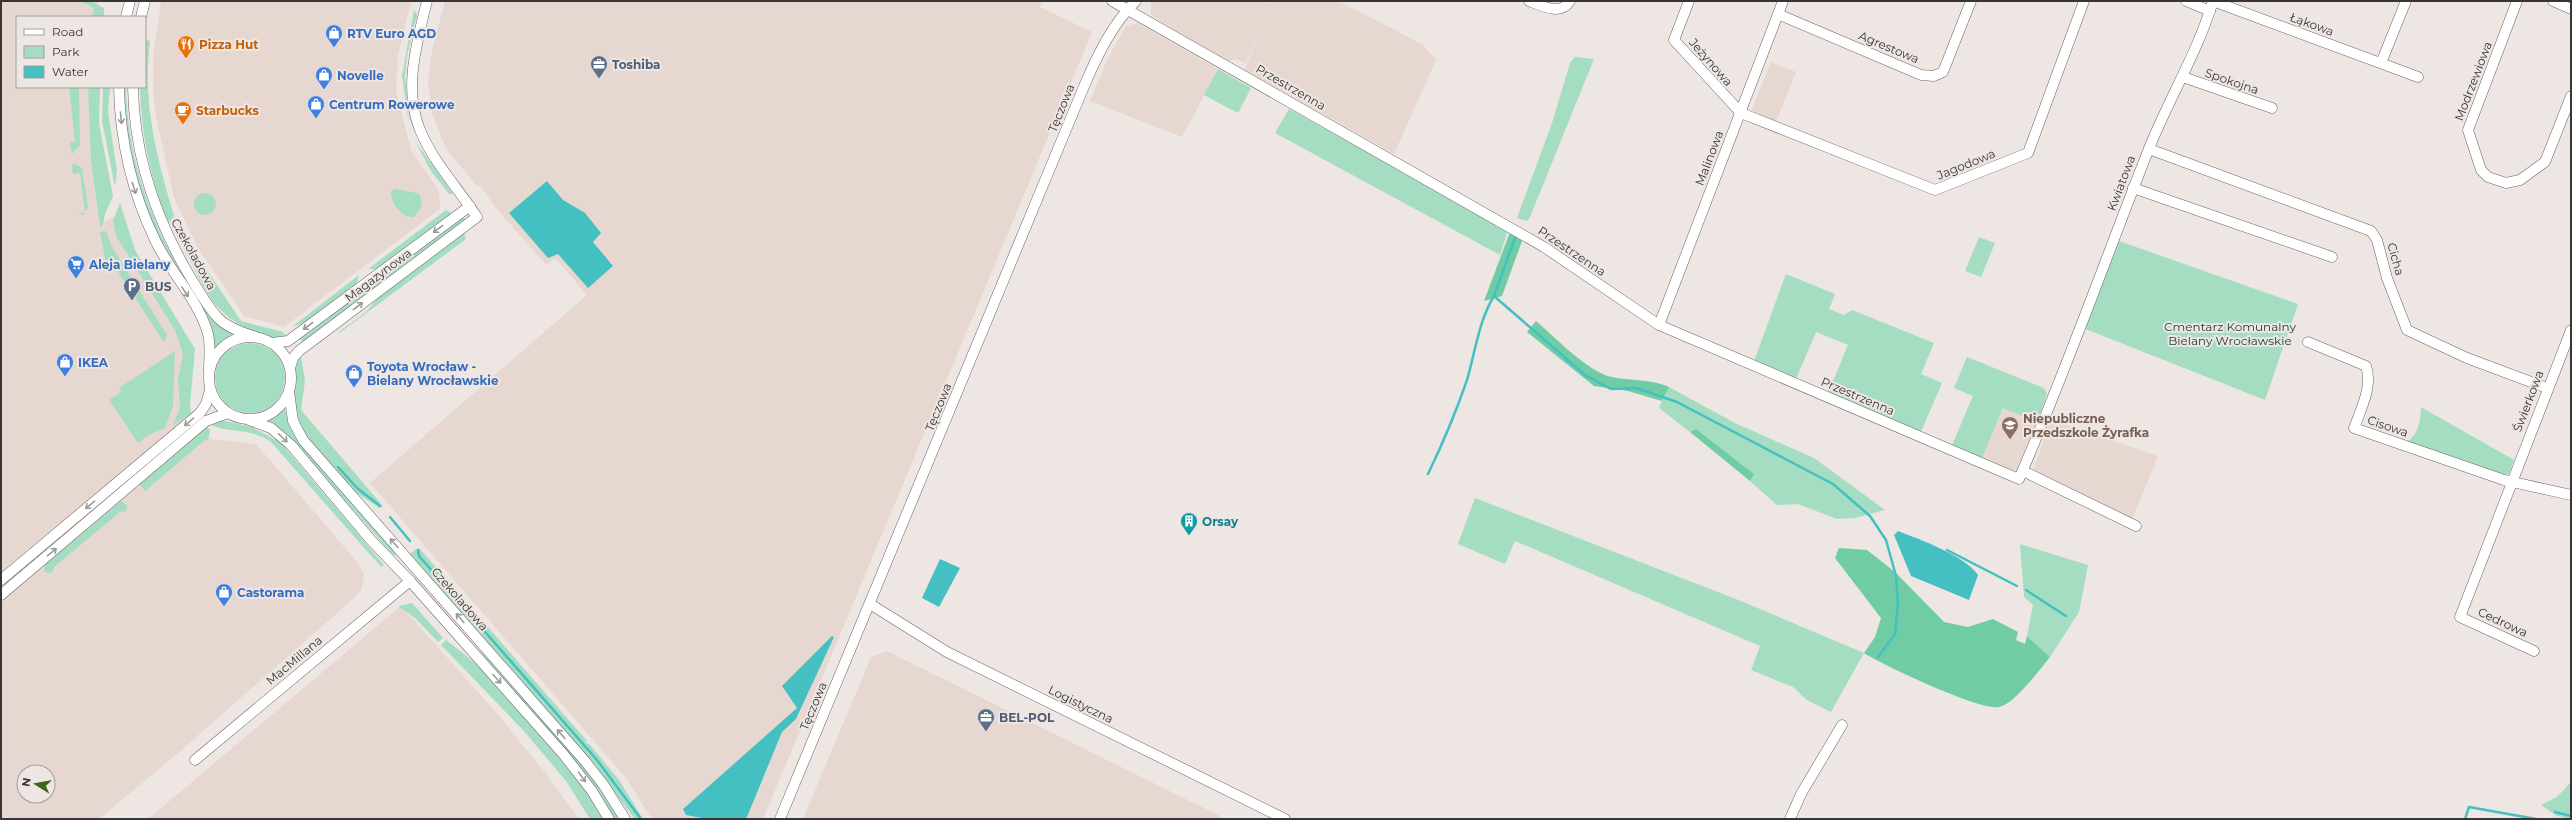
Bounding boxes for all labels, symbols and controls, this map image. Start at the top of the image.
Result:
street label: Łąkowa [2288,9,2336,39]
legend [16,16,146,88]
shop icon: RTV Euro AGD [324,23,344,48]
text: Road [52,24,83,39]
place label: RTV Euro AGD [347,26,436,41]
street label: Agrestowa [1857,28,1921,66]
restaurant icon: Pizza Hut [176,34,196,59]
street label: Jeżynowa [1685,34,1736,89]
place label: Pizza Hut [199,37,259,52]
street label: Modrzewiowa [2451,39,2495,123]
text: Park [52,44,80,59]
office icon: Toshiba [589,54,609,79]
place label: Toshiba [612,57,660,72]
street label: Przestrzenna [1253,61,1329,113]
text: Water [52,64,89,79]
shop icon: Novelle [314,65,334,90]
street label: Spokojna [2203,65,2261,97]
place label: Novelle [337,68,384,83]
street label: Tęczowa [1045,82,1077,134]
shop icon: Centrum Rowerowe [306,94,326,119]
place label: Centrum Rowerowe [329,97,455,112]
cafe icon: Starbucks [173,100,193,125]
place label: Starbucks [196,103,259,118]
one-way arrow [117,111,124,124]
street label: Malinowa [1692,128,1726,188]
street label: Jagodowa [1934,145,1997,183]
street label: Kwiatowa [2104,153,2138,213]
one-way arrow [131,181,138,194]
street label: Czekoladowa [168,216,220,292]
street label: Przestrzenna [1535,223,1609,279]
one-way arrow [433,224,444,233]
street label: Cicha [2384,241,2408,277]
street label: Magazynowa [342,245,414,305]
supermarket icon: Aleja Bielany [66,254,86,279]
place label: Aleja Bielany [88,257,171,272]
parking icon: BUS [122,276,142,301]
place label: BUS [145,279,172,294]
one-way arrow [181,286,189,297]
one-way arrow [353,302,364,311]
park label: Cmentarz Komunalny Bielany Wrocławskie [2164,319,2296,348]
one-way arrow [303,322,314,330]
shop icon: IKEA [55,352,75,377]
place label: IKEA [78,355,109,370]
place label: Toyota Wrocław - Bielany Wrocławskie [367,359,499,388]
shop icon: Toyota Wrocław - Bielany Wrocławskie [344,363,364,388]
street label: Świerkowa [2509,368,2547,434]
street label: Przestrzenna [1819,374,1897,418]
street label: Tęczowa [922,381,954,433]
place label: Niepubliczne Przedszkole Żyrafka [2023,411,2149,440]
street label: Cisowa [2366,412,2410,440]
school or university icon: Niepubliczne Przedszkole Żyrafka [2000,415,2020,440]
one-way arrow [184,417,195,426]
one-way arrow [278,433,288,443]
one-way arrow [84,501,95,510]
building icon: Orsay [1179,511,1199,536]
place label: Orsay [1202,514,1239,529]
one-way arrow [389,538,398,549]
one-way arrow [47,547,58,556]
street label: Czekoladowa [428,564,492,634]
shop icon: Castorama [214,582,234,607]
place label: Castorama [237,585,304,600]
street label: Cedrowa [2476,604,2530,640]
one-way arrow [455,612,464,623]
street label: MacMillana [263,632,325,688]
one-way arrow [492,674,502,684]
street label: Tęczowa [796,680,830,732]
street label: Logistyczna [1046,682,1116,726]
office icon: BEL-POL [976,707,996,732]
place label: BEL-POL [999,710,1055,725]
one-way arrow [557,729,566,739]
north arrow [16,764,56,804]
one-way arrow [578,772,586,783]
text: N [18,776,34,788]

